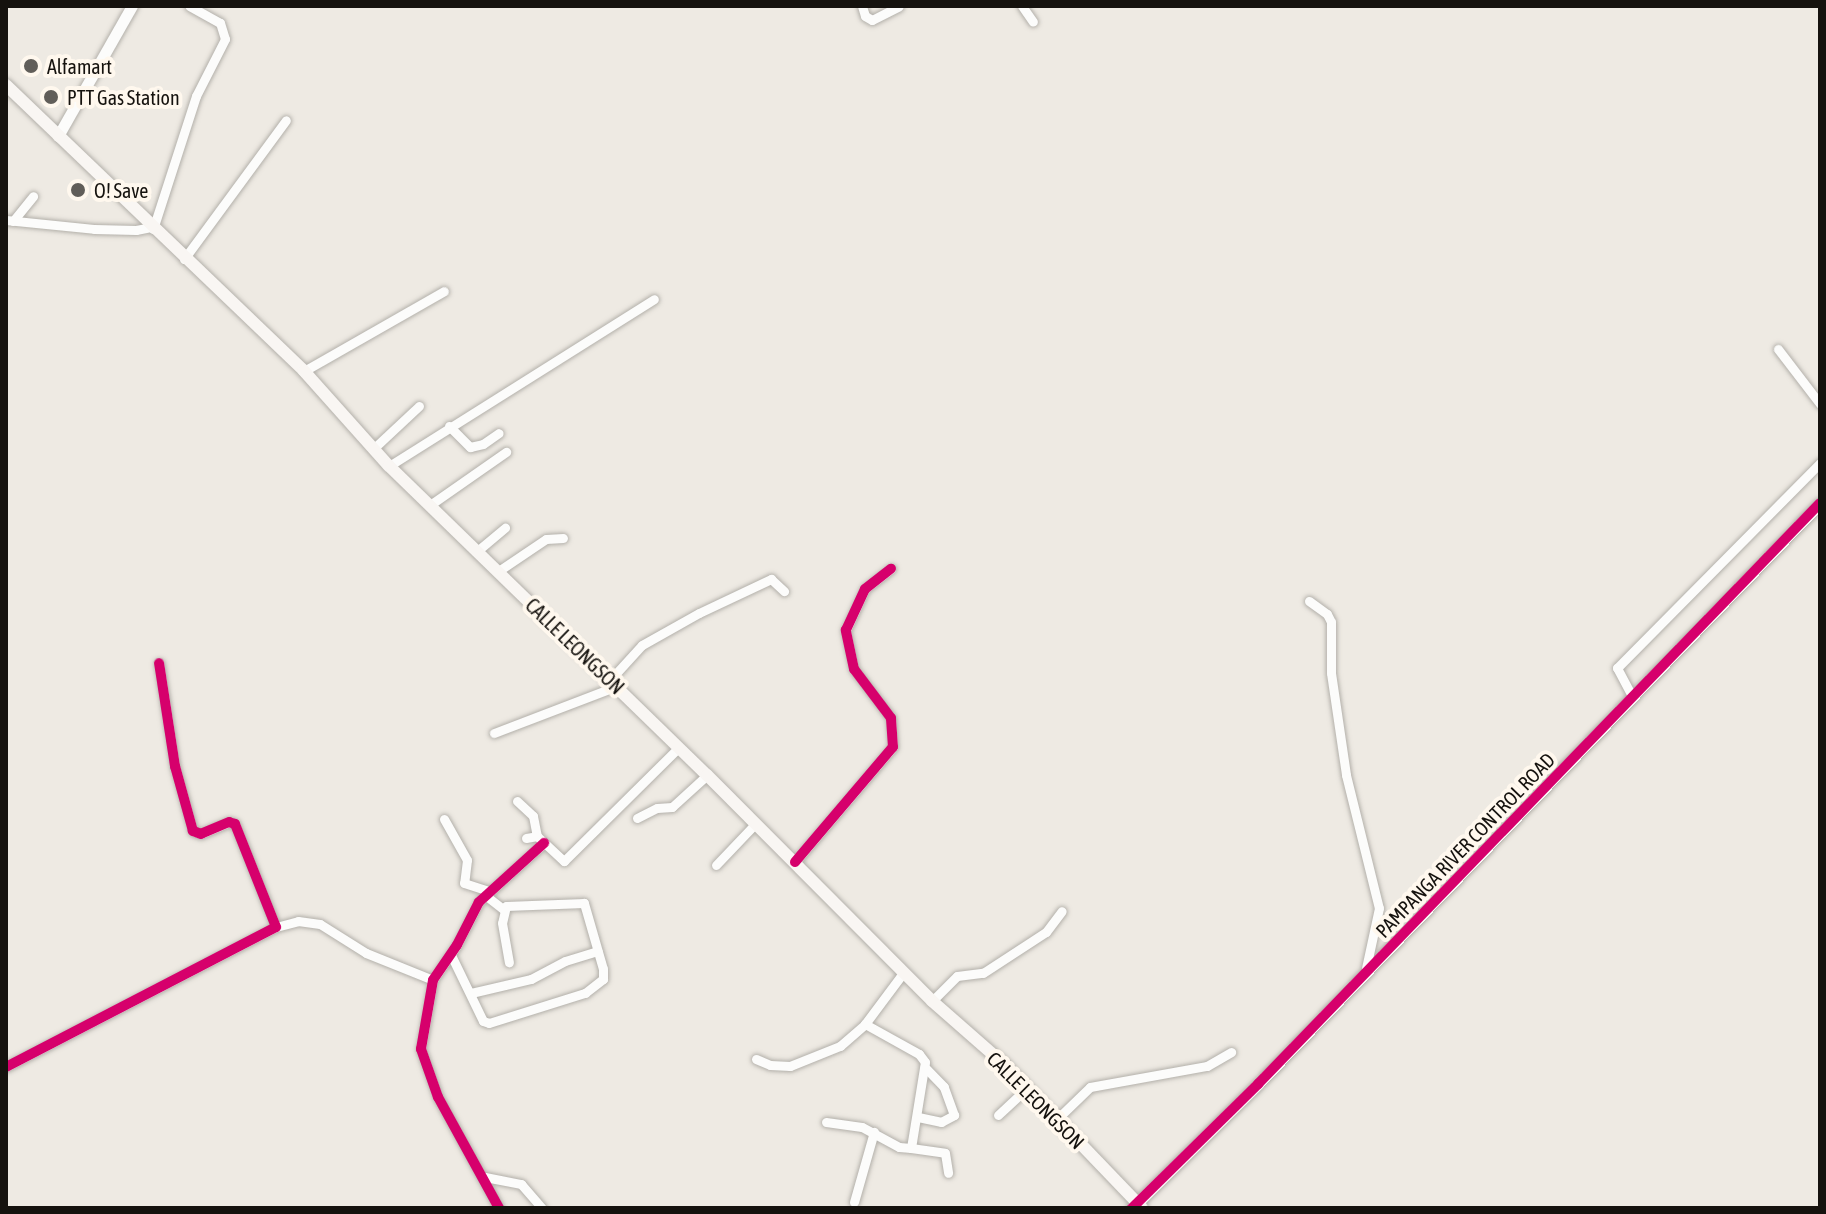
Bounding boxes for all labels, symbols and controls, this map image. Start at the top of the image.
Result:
place label: Alfamart [47,54,112,78]
marker: Alfamart [22,57,40,75]
place label: PTT Gas Station [67,85,180,109]
marker: PTT Gas Station [42,88,60,106]
place label: O! Save [94,178,148,202]
marker: O! Save [69,181,87,199]
street label: CALLE LEONGSON [521,593,629,699]
street label: PAMPANGA RIVER CONTROL ROAD [1370,748,1560,942]
street label: CALLE LEONGSON [982,1046,1090,1154]

